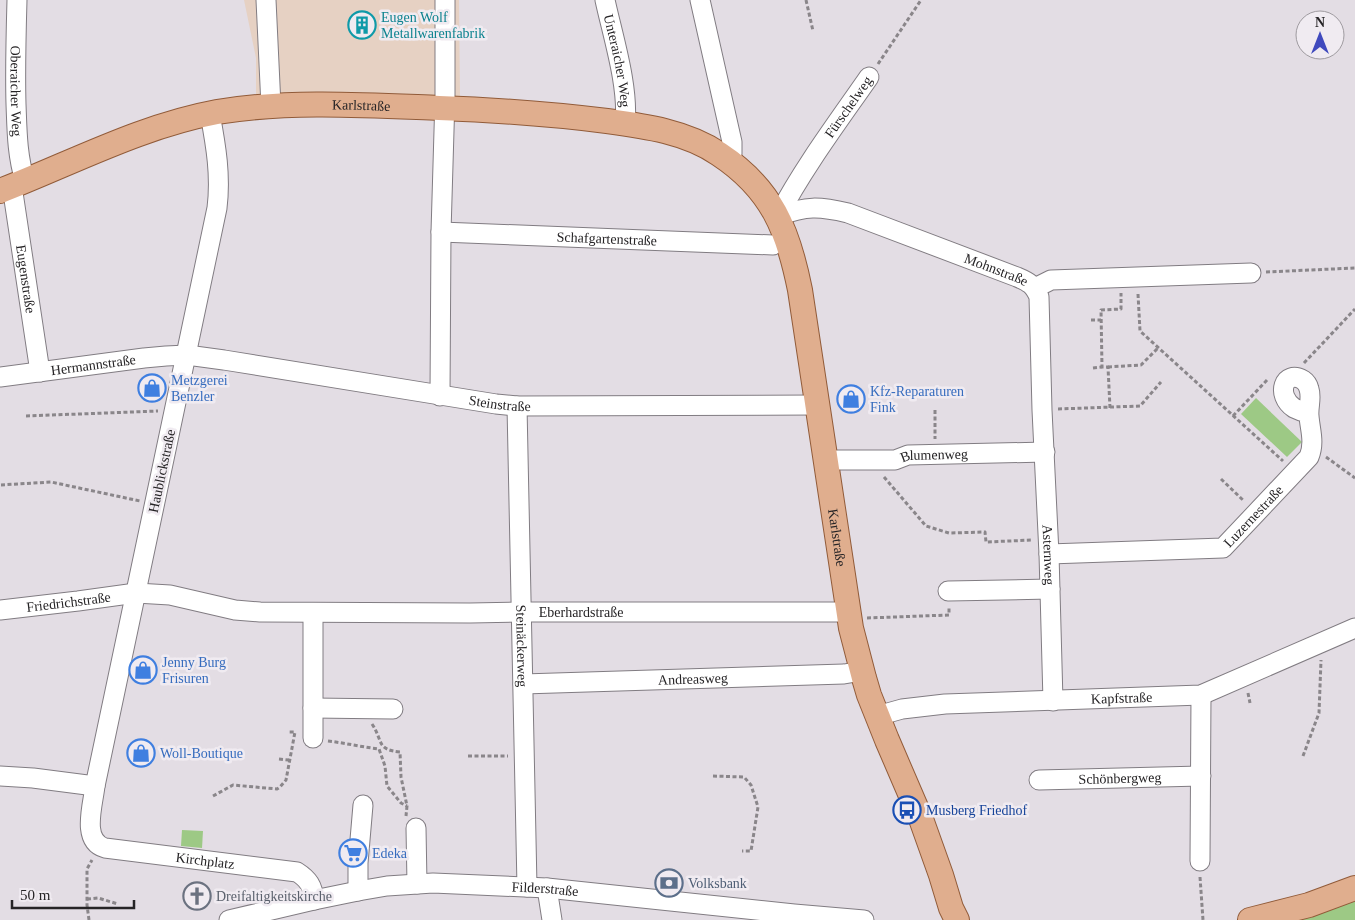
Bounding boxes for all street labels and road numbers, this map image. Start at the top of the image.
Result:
street label: Unteraicher Weg [601,12,633,108]
street label: Oberaicher Weg [8,45,25,137]
street label: Fürschelweg [821,73,875,140]
street label: Karlstraße [332,97,391,113]
street label: Schafgartenstraße [556,229,657,248]
street label: Eugenstraße [13,244,39,314]
street label: Mohnstraße [962,250,1031,288]
street label: Hermannstraße [50,352,137,378]
street label: Steinstraße [468,392,531,414]
street label: Haublickstraße [146,428,178,514]
street label: Blumenweg [898,446,968,465]
street label: Luzernestraße [1220,482,1286,550]
street label: Karlstraße [826,508,849,567]
street label: Asternweg [1040,524,1057,585]
street label: Friedrichstraße [26,589,112,614]
street label: Steinäckerweg [514,605,530,687]
street label: Eberhardstraße [539,605,623,620]
street label: Andreasweg [658,670,728,687]
street label: Kapfstraße [1091,689,1153,706]
street label: Schönbergweg [1078,769,1162,787]
street label: Kirchplatz [175,849,235,872]
street label: Filderstraße [511,879,579,899]

